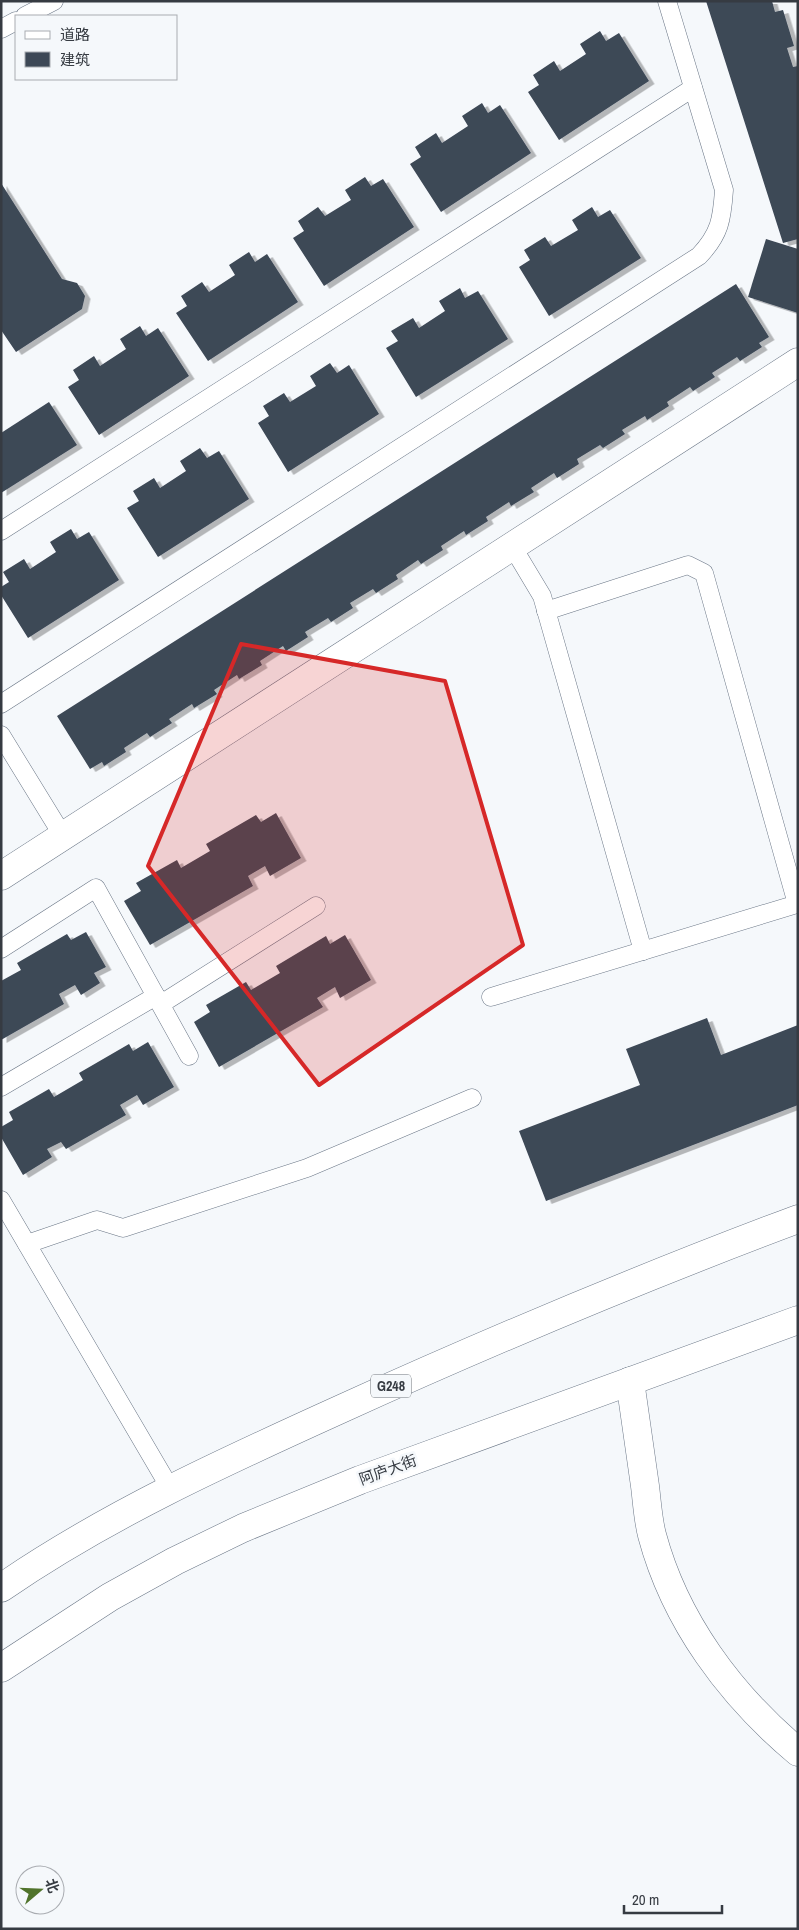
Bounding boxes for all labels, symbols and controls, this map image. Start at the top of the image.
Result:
legend [15,15,178,80]
text: 道路 [60,24,90,45]
text: 建筑 [60,49,90,70]
road number: G248 [371,1374,411,1398]
street label: 阿庐大街 [356,1449,420,1490]
north arrow [15,1865,65,1915]
text: 北 [42,1876,63,1895]
scale bar [624,1882,722,1914]
text: 20 m [632,1889,659,1910]

